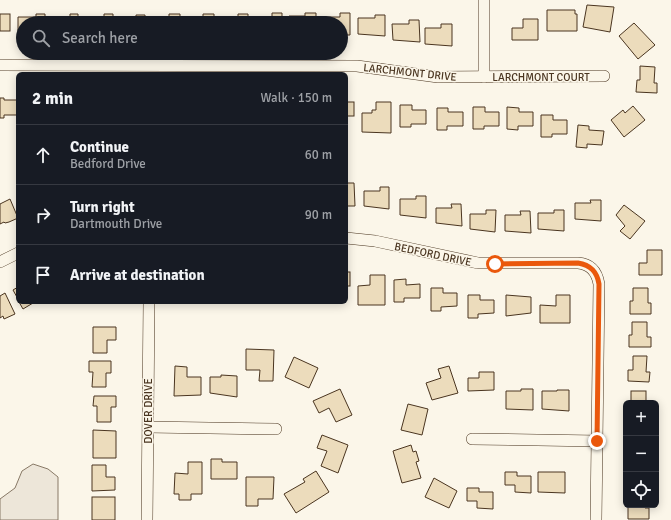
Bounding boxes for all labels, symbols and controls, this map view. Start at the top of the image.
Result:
search box [16,16,348,60]
icon: search [30,27,52,49]
text: Search here [62,29,138,47]
street label: LARCHMONT DRIVE [363,61,457,84]
street label: LARCHMONT COURT [492,71,590,84]
text: 2 min [32,88,73,109]
text: Walk · 150 m [261,90,332,106]
text: Continue [70,138,129,156]
icon: ahead [32,144,54,166]
text: 60 m [305,147,332,163]
text: Bedford Drive [70,156,146,172]
text: Turn right [70,198,135,216]
icon: right [32,204,54,226]
text: 90 m [305,207,332,223]
text: Dartmouth Drive [70,216,162,232]
street label: BEDFORD DRIVE [393,240,473,269]
route start [486,255,504,273]
icon: arrive [32,264,54,286]
text: Arrive at destination [70,266,205,284]
street label: DOVER DRIVE [142,378,155,444]
map controls [623,400,659,508]
button: + [623,400,659,436]
route end [588,432,606,450]
button: − [623,436,659,472]
button: locate [623,472,659,508]

